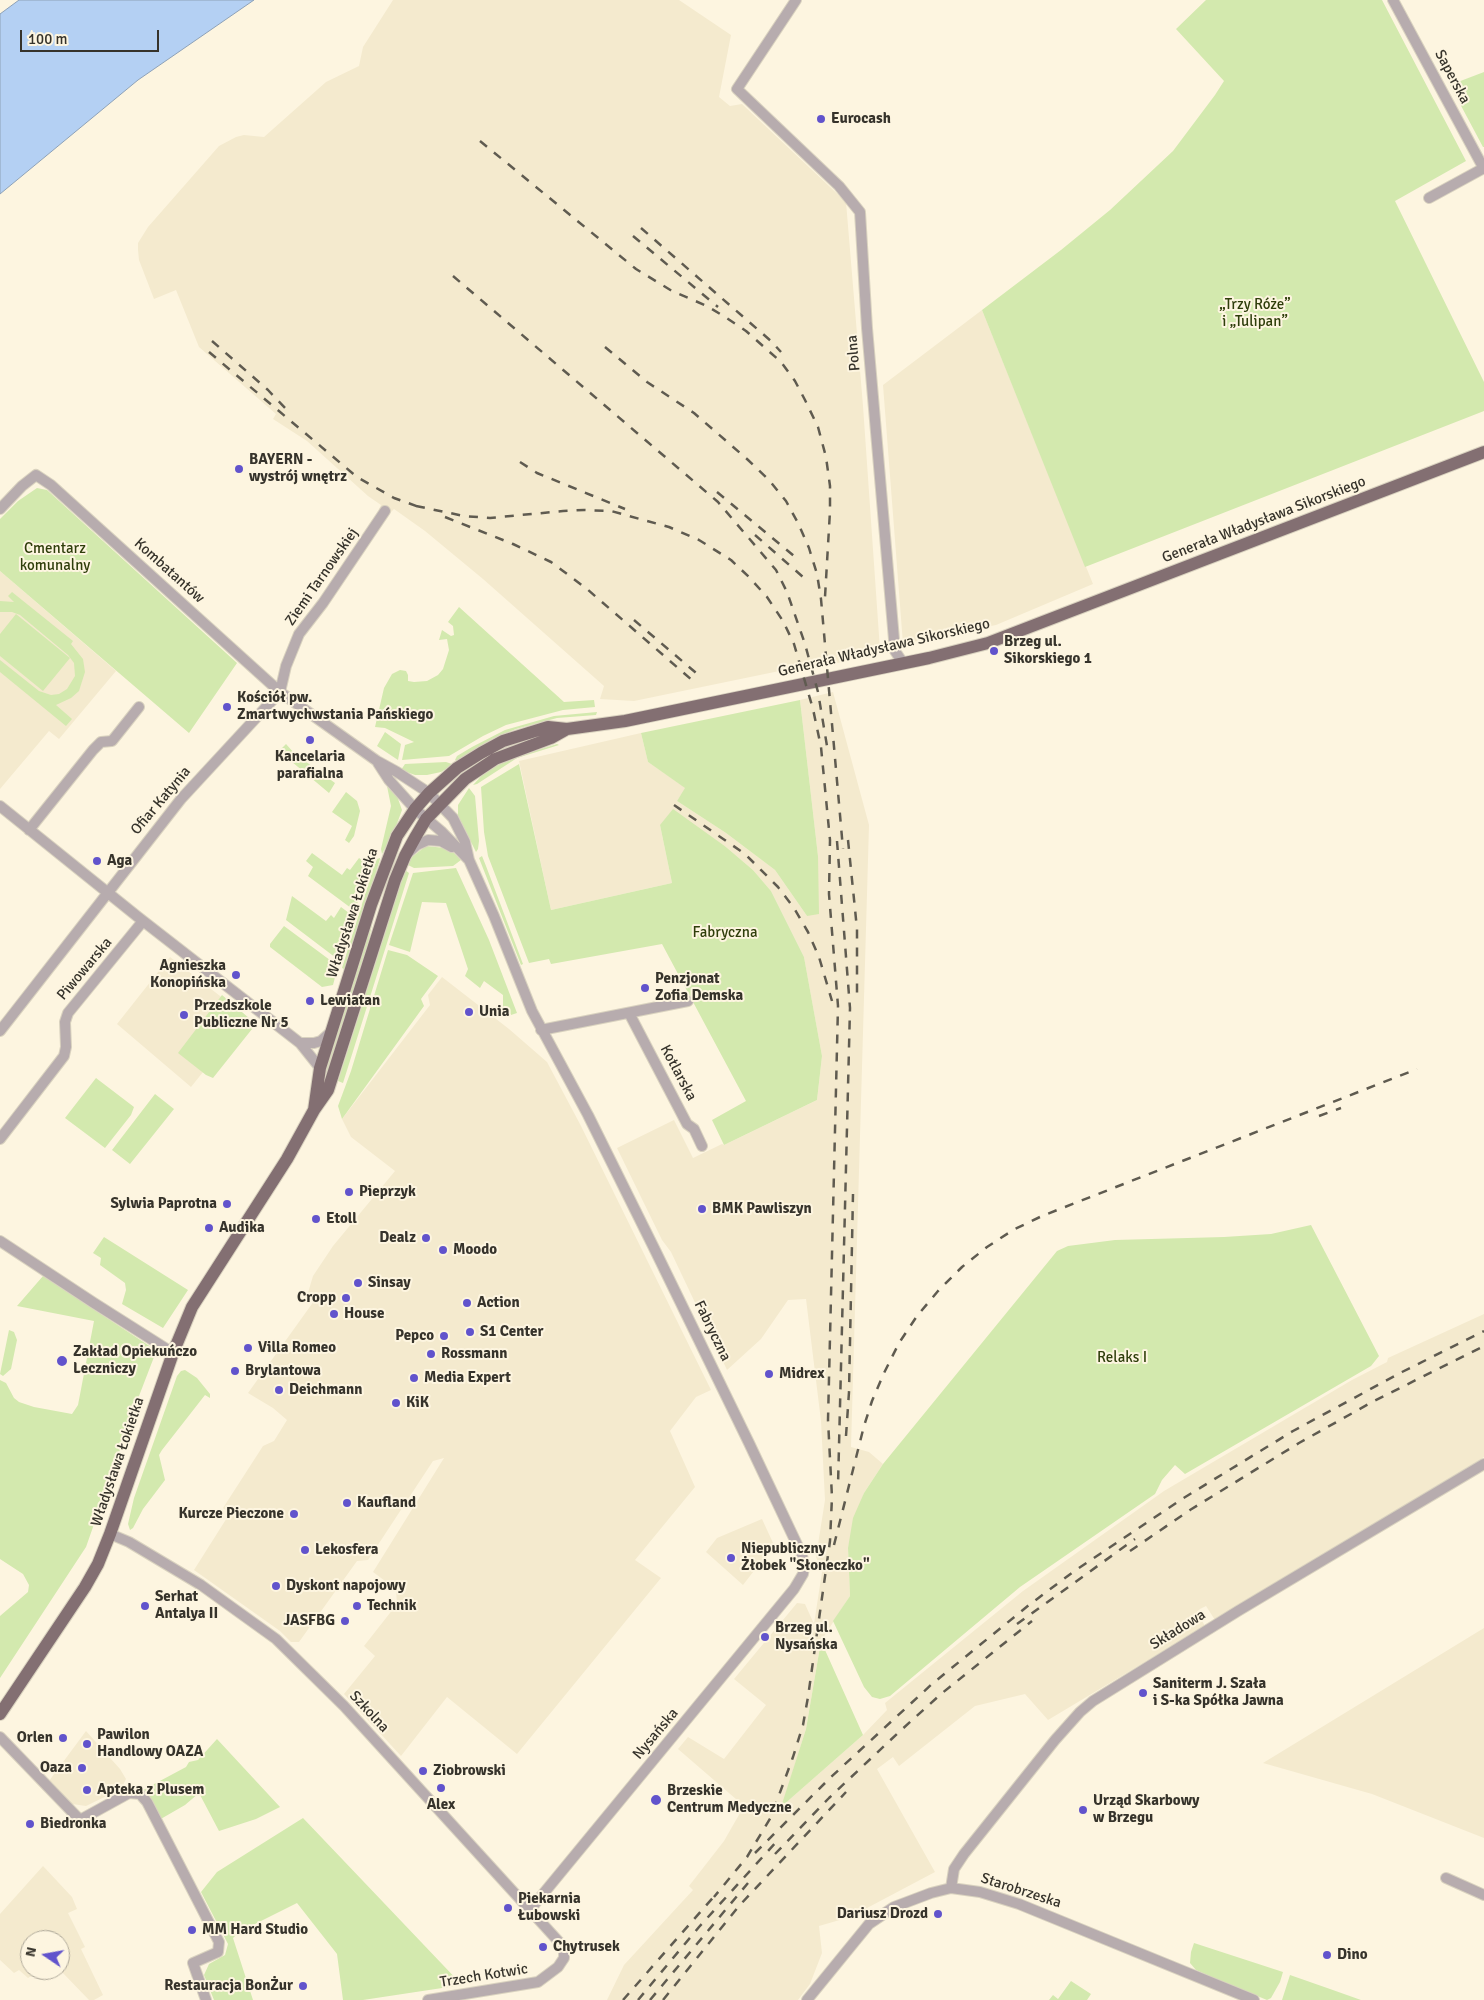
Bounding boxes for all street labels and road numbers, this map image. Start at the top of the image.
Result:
street label: Saperska [1430,47,1474,107]
street label: Polna [843,334,865,372]
street label: Generała Władysława Sikorskiego [1160,473,1368,567]
street label: Ziemi Tarnowskiej [282,525,362,629]
street label: Kombatantów [130,535,208,607]
street label: Generała Władysława Sikorskiego [776,615,992,681]
street label: Ofiar Katynia [127,763,195,839]
street label: Władysława Łokietka [323,846,383,980]
street label: Piwowarska [54,934,116,1004]
street label: Kotlarska [656,1042,700,1104]
street label: Fabryczna [690,1298,734,1364]
street label: Władysława Łokietka [87,1395,149,1529]
street label: Składowa [1147,1606,1209,1654]
street label: Szkolna [345,1688,393,1736]
street label: Nysańska [629,1705,683,1763]
street label: Starobrzeska [979,1870,1063,1912]
street label: Trzech Kotwic [439,1960,529,1992]

